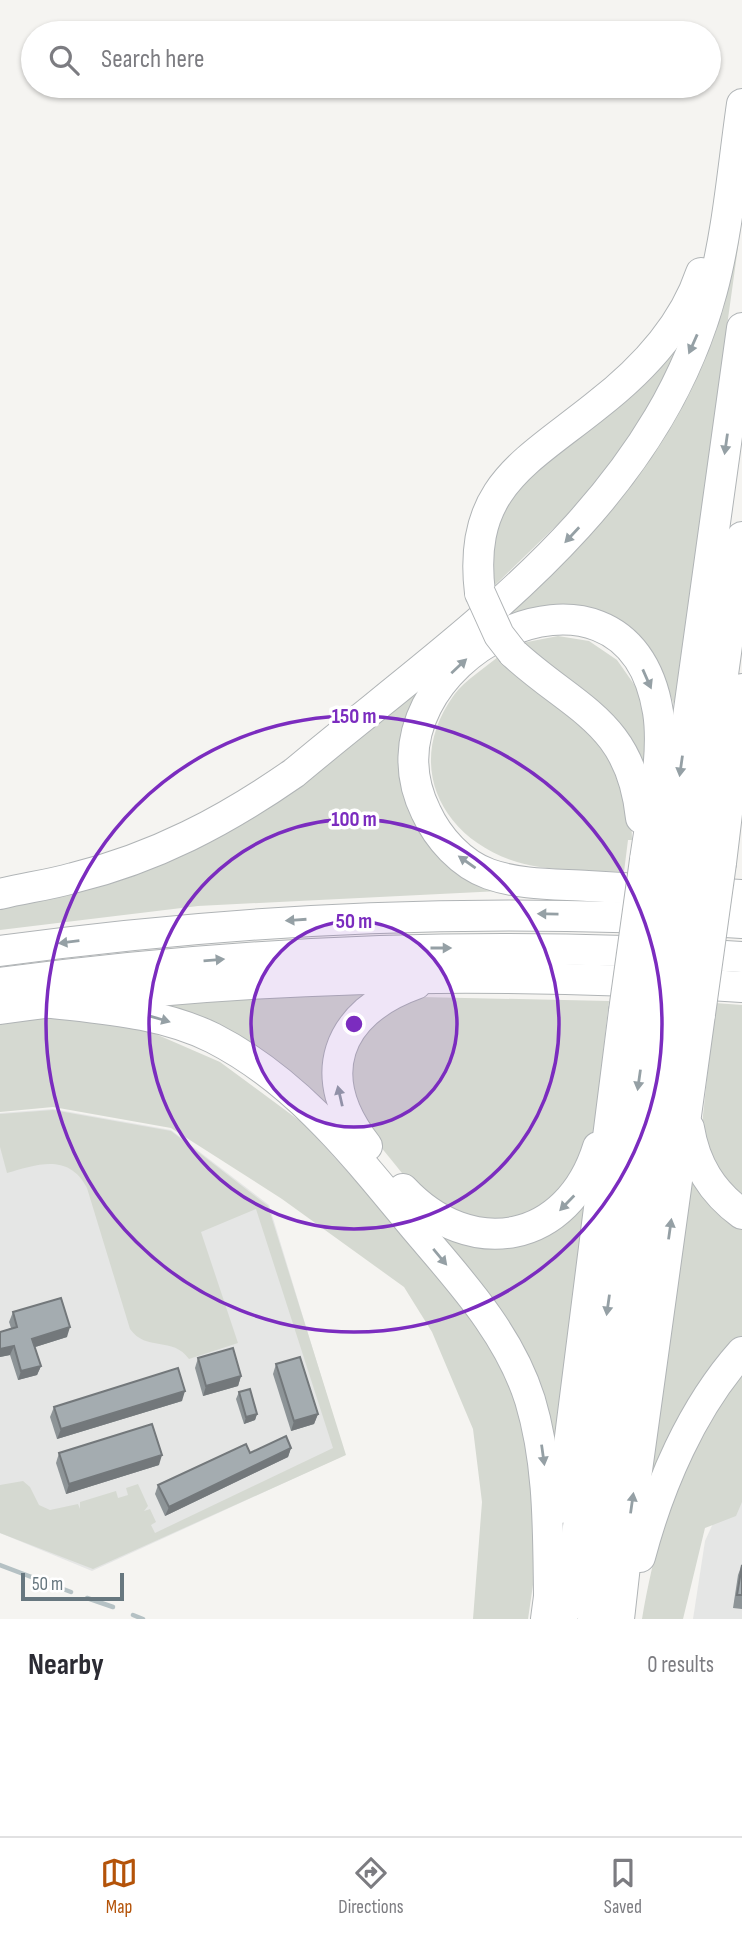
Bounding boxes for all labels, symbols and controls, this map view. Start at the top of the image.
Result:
search box [21,21,721,98]
icon: search [45,41,83,79]
text: Search here [101,44,204,75]
one-way arrow [687,334,699,354]
one-way arrow [720,433,731,455]
one-way arrow [565,526,581,543]
one-way arrow [450,658,467,674]
one-way arrow [641,669,653,689]
text: 150 m [332,704,376,729]
one-way arrow [676,755,687,777]
text: 100 m [331,807,377,832]
one-way arrow [458,855,476,869]
text: 50 m [336,909,372,934]
one-way arrow [536,909,558,920]
one-way arrow [284,915,306,926]
one-way arrow [58,936,80,947]
one-way arrow [430,942,452,954]
one-way arrow [203,954,225,965]
centre of rings [342,1012,366,1036]
one-way arrow [149,1014,170,1024]
one-way arrow [633,1069,644,1091]
one-way arrow [334,1085,345,1107]
one-way arrow [559,1194,575,1212]
one-way arrow [665,1218,676,1240]
one-way arrow [432,1248,447,1265]
one-way arrow [603,1294,614,1316]
one-way arrow [537,1444,548,1466]
one-way arrow [627,1491,638,1513]
scale bar [21,1570,124,1602]
text: 50 m [32,1573,63,1596]
text: Nearby [28,1647,104,1683]
text: 0 results [647,1651,714,1679]
tab: Map [100,1854,138,1919]
tab: Directions [338,1854,404,1919]
tab: Saved [604,1854,642,1919]

